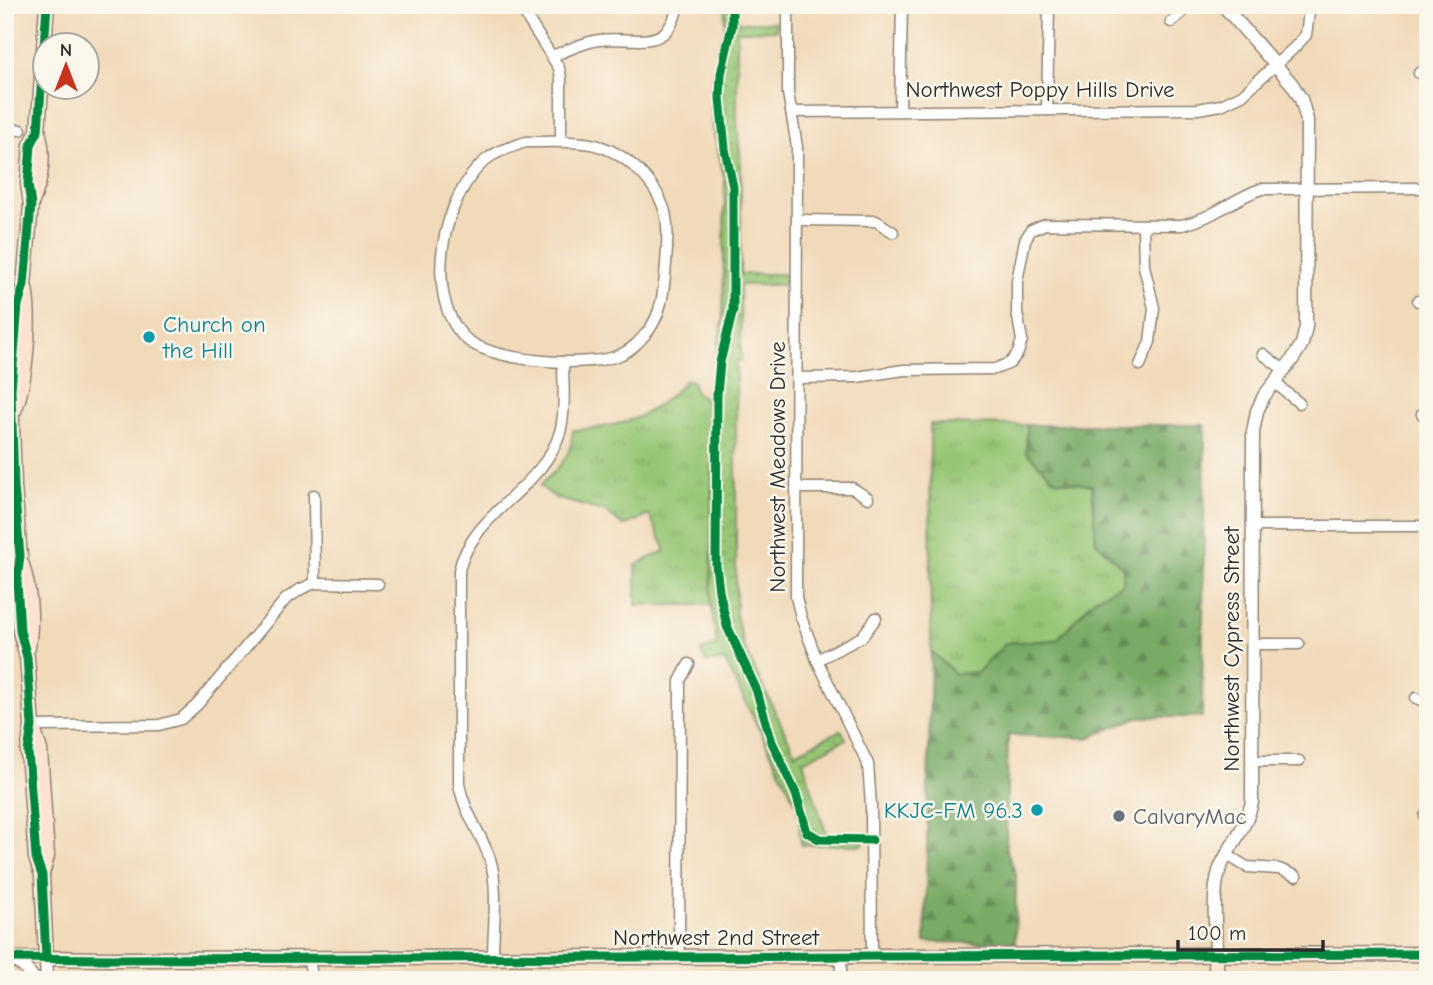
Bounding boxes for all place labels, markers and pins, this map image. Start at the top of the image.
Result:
place label: Church on the Hill [162,311,266,364]
marker: Church on the Hill [141,329,157,345]
place label: KKJC-FM 96.3 [884,797,1023,824]
marker: KKJC-FM 96.3 [1029,802,1045,818]
place label: CalvaryMac [1133,803,1247,830]
marker: CalvaryMac [1111,808,1127,824]

